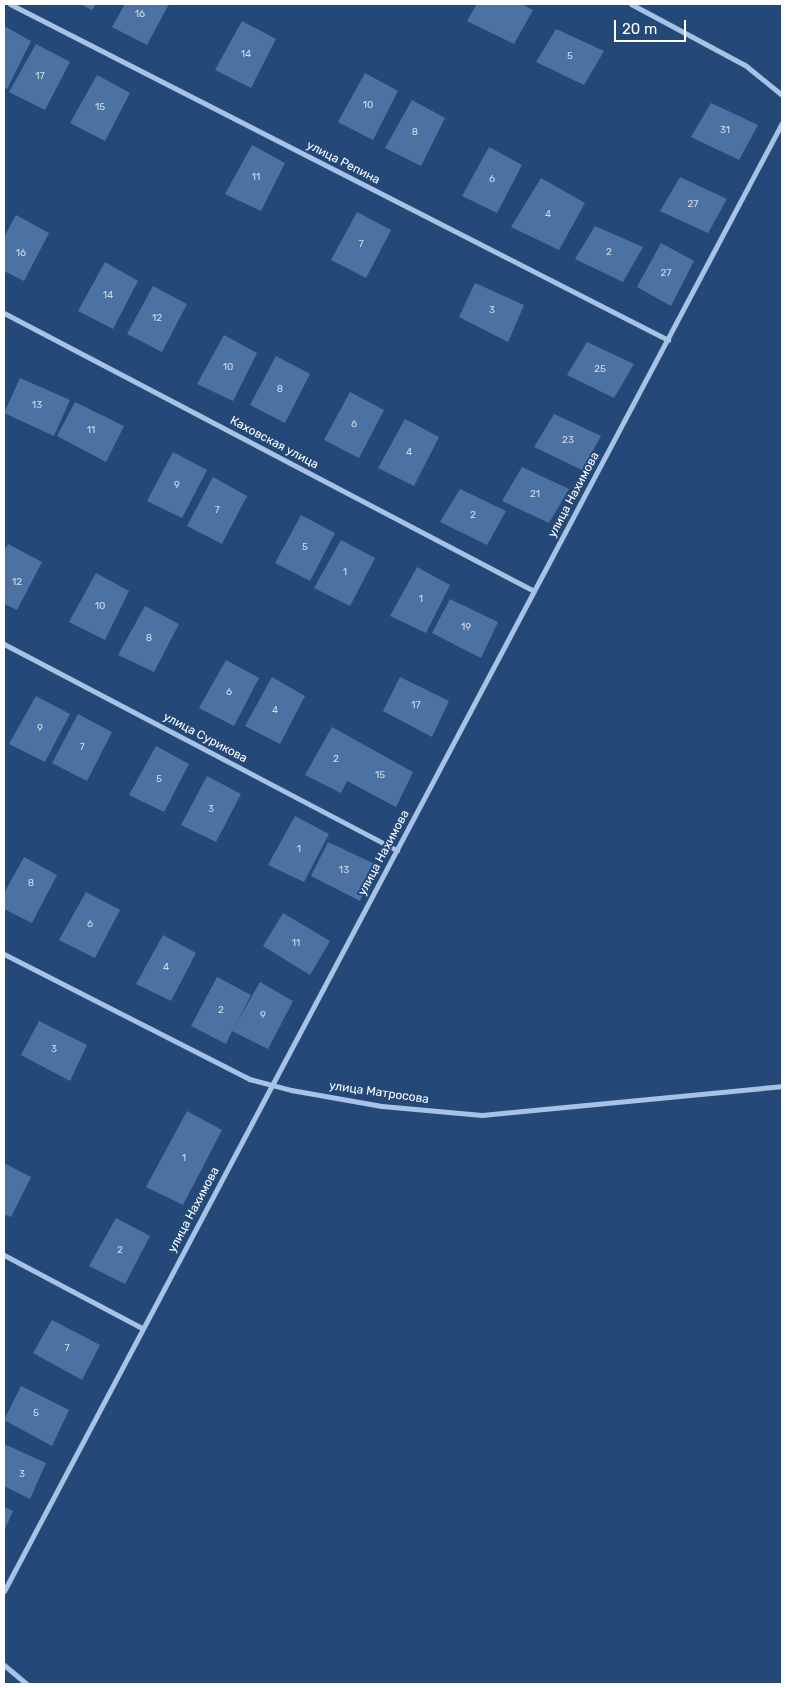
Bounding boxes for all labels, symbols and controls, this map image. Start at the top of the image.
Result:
house number: 16 [135,9,145,21]
scale bar [616,10,688,42]
text: 20 m [622,20,657,38]
house number: 14 [241,49,251,61]
house number: 5 [567,51,573,63]
house number: 17 [35,71,45,83]
house number: 10 [363,100,373,112]
house number: 15 [95,102,105,114]
house number: 31 [720,125,730,137]
house number: 8 [412,127,418,139]
street label: улица Репина [304,138,382,188]
house number: 11 [252,172,260,184]
house number: 6 [489,174,495,186]
house number: 27 [688,199,698,211]
house number: 4 [545,209,551,221]
house number: 7 [358,239,364,251]
house number: 2 [606,247,612,259]
house number: 16 [16,248,26,260]
house number: 27 [661,268,671,280]
house number: 14 [103,290,113,302]
house number: 3 [489,305,495,317]
house number: 12 [152,313,162,325]
house number: 10 [223,362,233,374]
house number: 25 [594,364,606,376]
house number: 8 [277,384,283,396]
house number: 13 [32,400,42,412]
street label: Каховская улица [227,414,321,472]
house number: 6 [351,419,357,431]
house number: 11 [87,425,95,437]
house number: 23 [562,435,574,447]
house number: 4 [406,447,412,459]
street label: улица Нахимова [545,450,603,540]
house number: 9 [174,480,180,492]
house number: 21 [530,489,540,501]
house number: 7 [214,505,220,517]
house number: 2 [470,510,476,522]
house number: 5 [302,542,308,554]
house number: 1 [343,567,347,579]
house number: 12 [12,577,22,589]
house number: 1 [419,594,423,606]
house number: 10 [95,601,105,613]
house number: 19 [461,622,471,634]
house number: 8 [146,633,152,645]
house number: 6 [226,687,232,699]
house number: 17 [411,700,421,712]
house number: 4 [272,705,278,717]
street label: улица Сурикова [161,710,249,766]
house number: 9 [37,723,43,735]
house number: 7 [79,742,85,754]
house number: 2 [333,754,339,766]
house number: 15 [375,770,385,782]
house number: 5 [156,774,162,786]
house number: 3 [208,804,214,816]
street label: улица Нахимова [355,808,413,898]
house number: 1 [297,844,301,856]
house number: 13 [339,865,349,877]
house number: 8 [28,878,34,890]
house number: 6 [87,919,93,931]
house number: 11 [292,938,300,950]
house number: 4 [163,962,169,974]
house number: 2 [218,1005,224,1017]
house number: 9 [260,1010,266,1022]
house number: 3 [51,1044,57,1056]
street label: улица Матросова [328,1079,430,1107]
house number: 1 [182,1153,186,1165]
street label: улица Нахимова [165,1165,223,1255]
house number: 2 [117,1245,123,1257]
house number: 7 [64,1343,70,1355]
house number: 5 [33,1408,39,1420]
house number: 3 [19,1469,25,1481]

